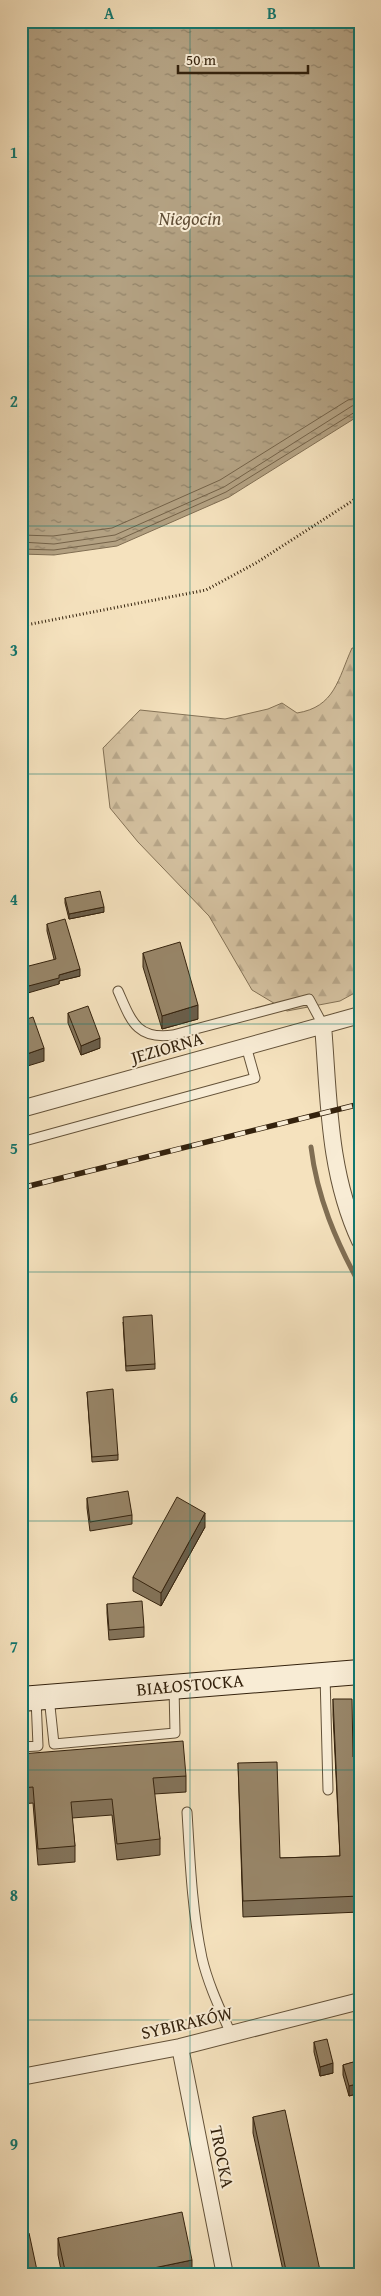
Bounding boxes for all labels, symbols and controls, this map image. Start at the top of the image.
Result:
text: A [104,1,115,25]
text: B [267,1,277,25]
scale bar [178,42,308,74]
text: 50 m [186,49,217,70]
text: 1 [10,140,18,164]
water label: Niegocin [158,204,222,232]
text: 2 [10,389,18,413]
text: 3 [10,638,18,662]
text: 4 [10,887,18,911]
street label: JEZIORNA [126,1024,206,1071]
text: 5 [10,1136,18,1160]
text: 6 [10,1385,18,1409]
text: 7 [10,1634,18,1658]
street label: BIAŁOSTOCKA [135,1666,245,1703]
text: 8 [10,1883,18,1907]
street label: SYBIRAKÓW [138,1999,236,2046]
street label: TROCKA [203,2124,242,2190]
text: 9 [10,2132,18,2156]

